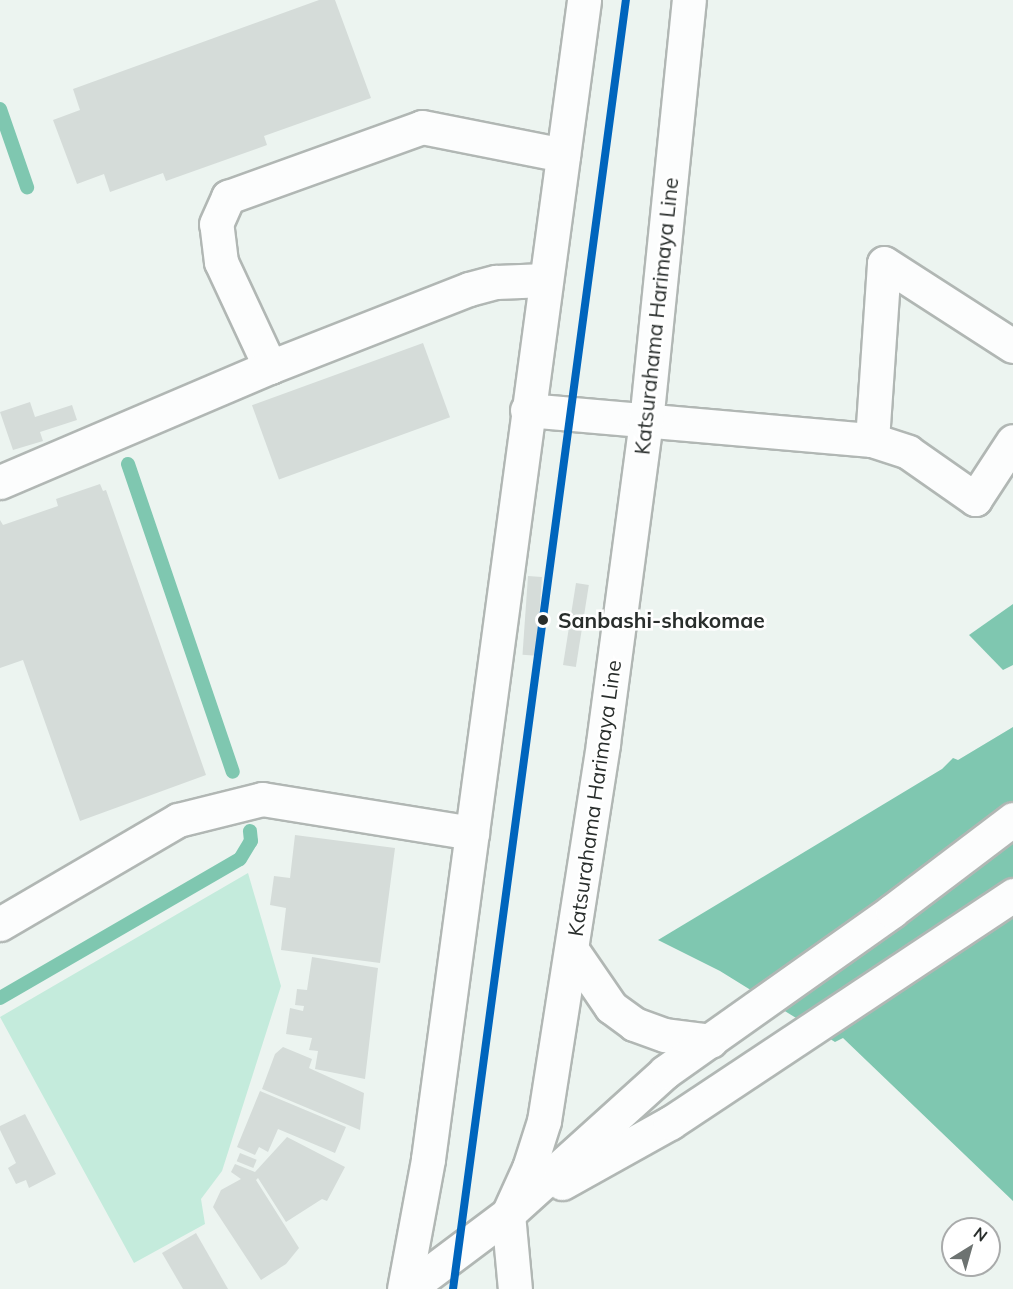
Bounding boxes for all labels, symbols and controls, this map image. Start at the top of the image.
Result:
street label: Katsurahama Harimaya Line [629,176,683,456]
place label: Sanbashi-shakomae [558,607,765,633]
marker: Sanbashi-shakomae [533,610,553,630]
street label: Katsurahama Harimaya Line [562,658,626,938]
north arrow [941,1217,1001,1277]
text: N [970,1223,991,1246]

